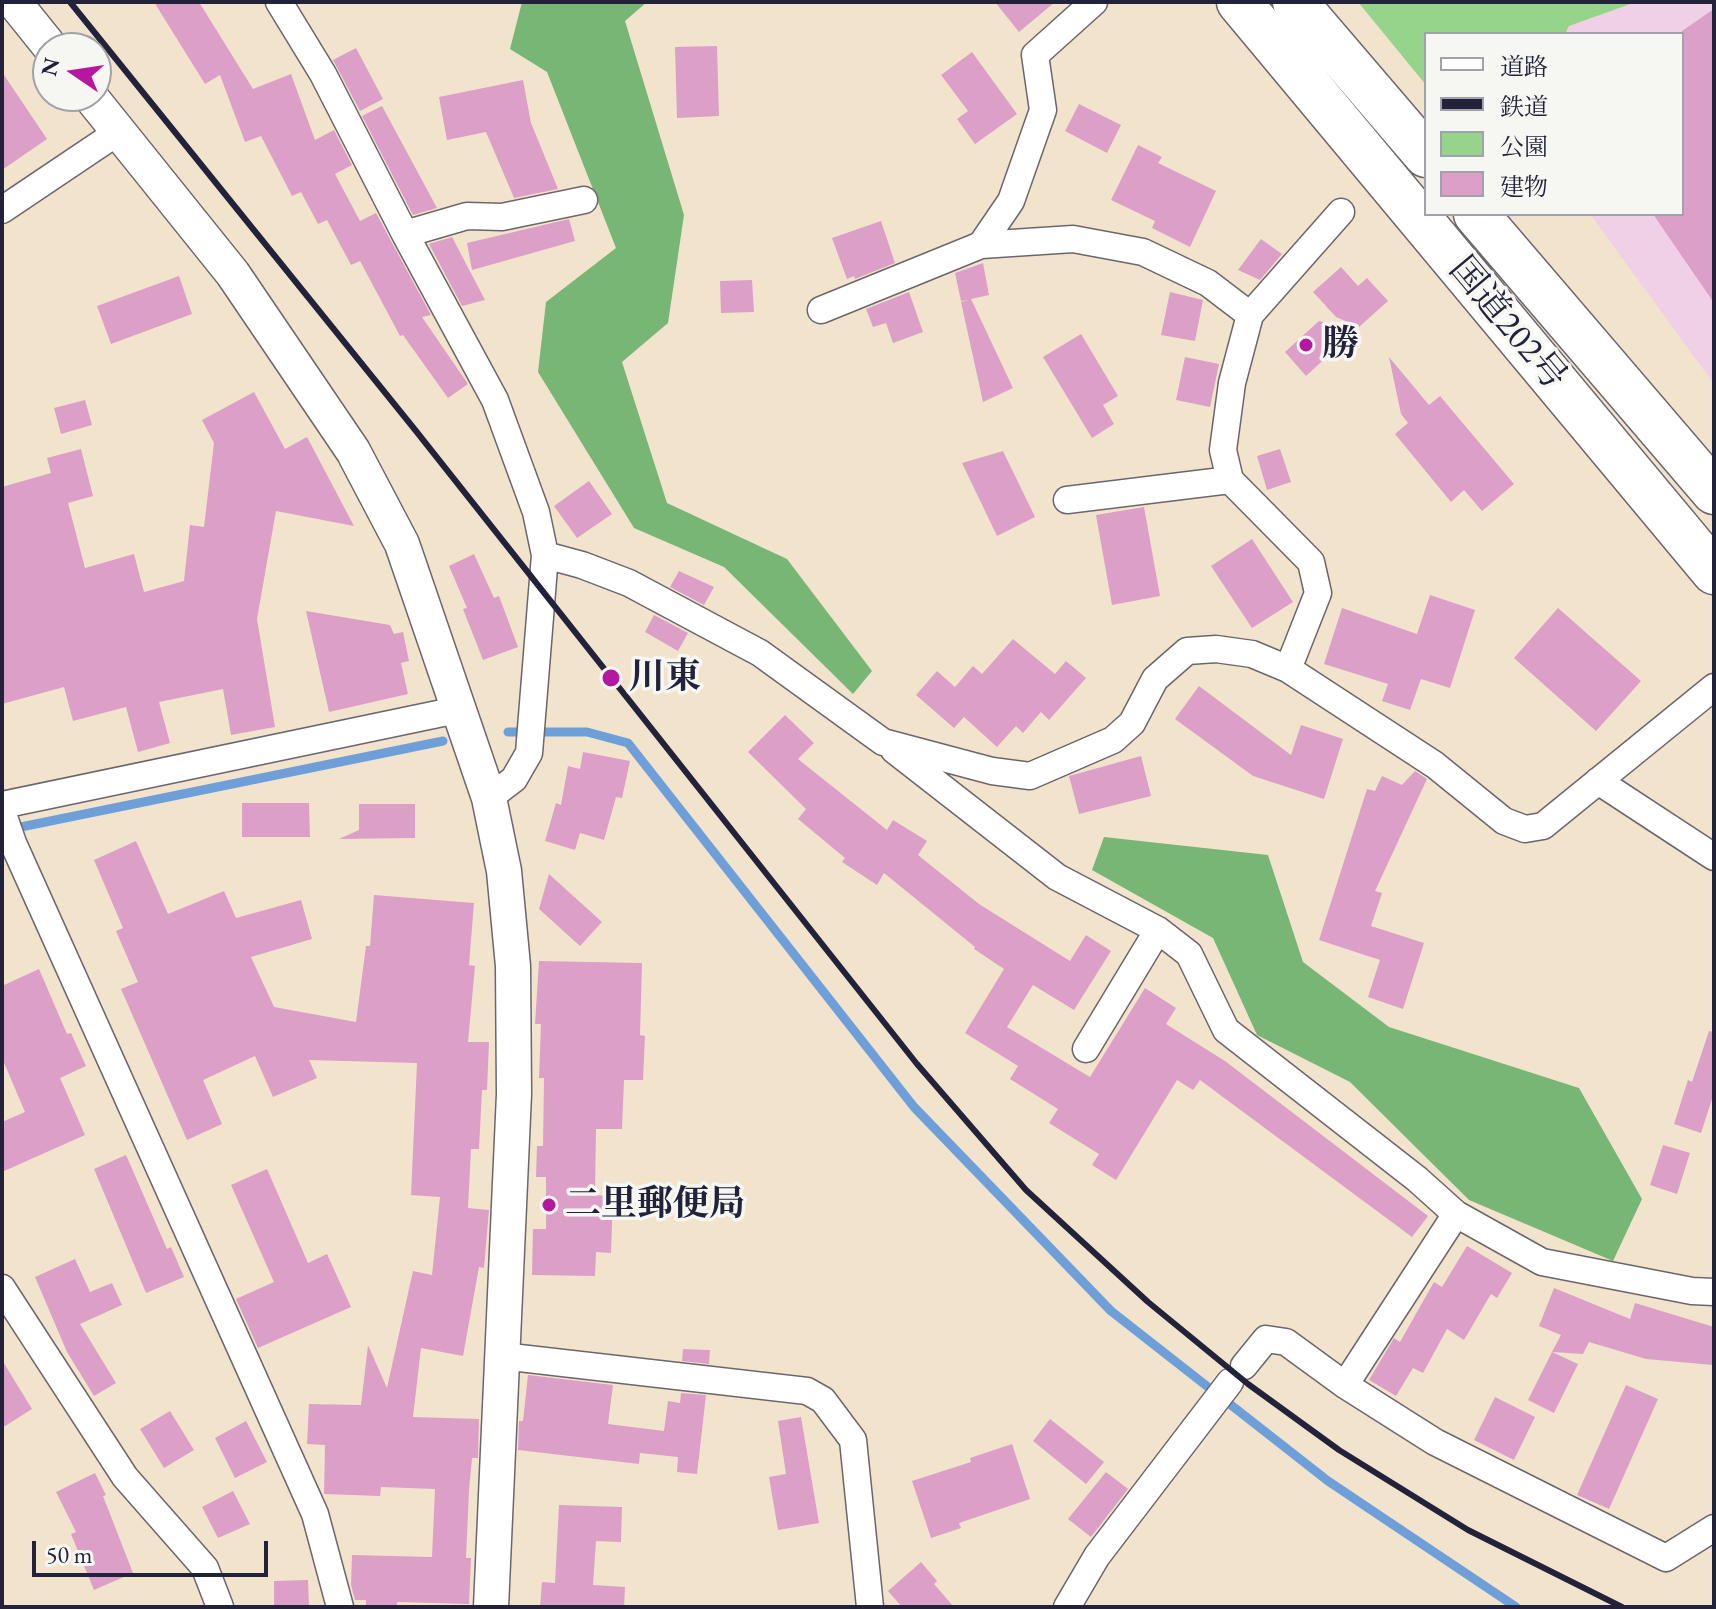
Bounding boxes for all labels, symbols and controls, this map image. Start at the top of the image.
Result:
north arrow [32,32,112,112]
legend [1424,32,1684,216]
text: 道路 [1500,51,1548,82]
text: N [34,55,66,79]
text: 鉄道 [1500,91,1548,122]
text: 公園 [1500,131,1548,162]
text: 建物 [1500,171,1548,202]
street label: 国道202号 [1439,249,1575,399]
place label: 勝 [1322,323,1358,367]
marker: 勝 [1297,336,1315,354]
place label: 川東 [629,656,701,700]
marker: 川東 [600,667,622,689]
place label: 二里郵便局 [565,1183,745,1227]
marker: 二里郵便局 [540,1196,558,1214]
scale bar [36,1525,272,1575]
text: 50 m [46,1539,93,1570]

